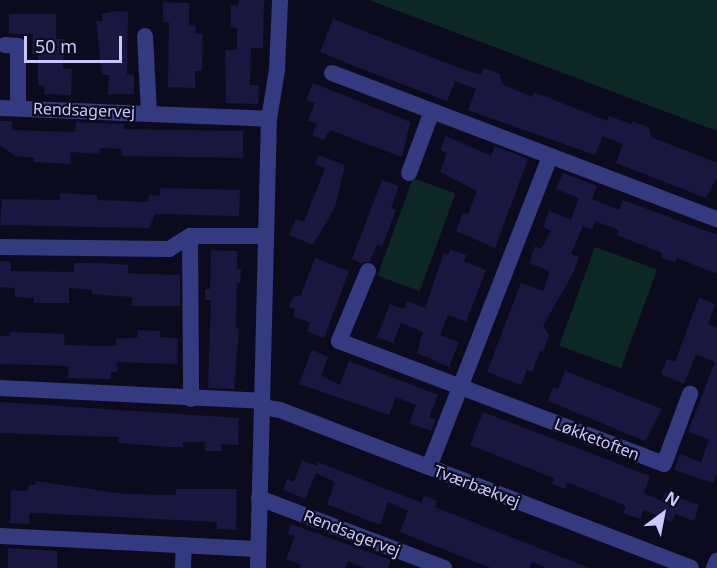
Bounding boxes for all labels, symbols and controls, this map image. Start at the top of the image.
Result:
scale bar [27,24,124,62]
text: 50 m [35,34,77,58]
street label: Rendsagervej [33,99,135,121]
street label: Løkketoften [552,414,642,464]
street label: Tværbækvej [431,461,523,511]
north arrow [633,484,693,544]
text: N [661,486,684,512]
street label: Rendsagervej [301,506,403,560]

